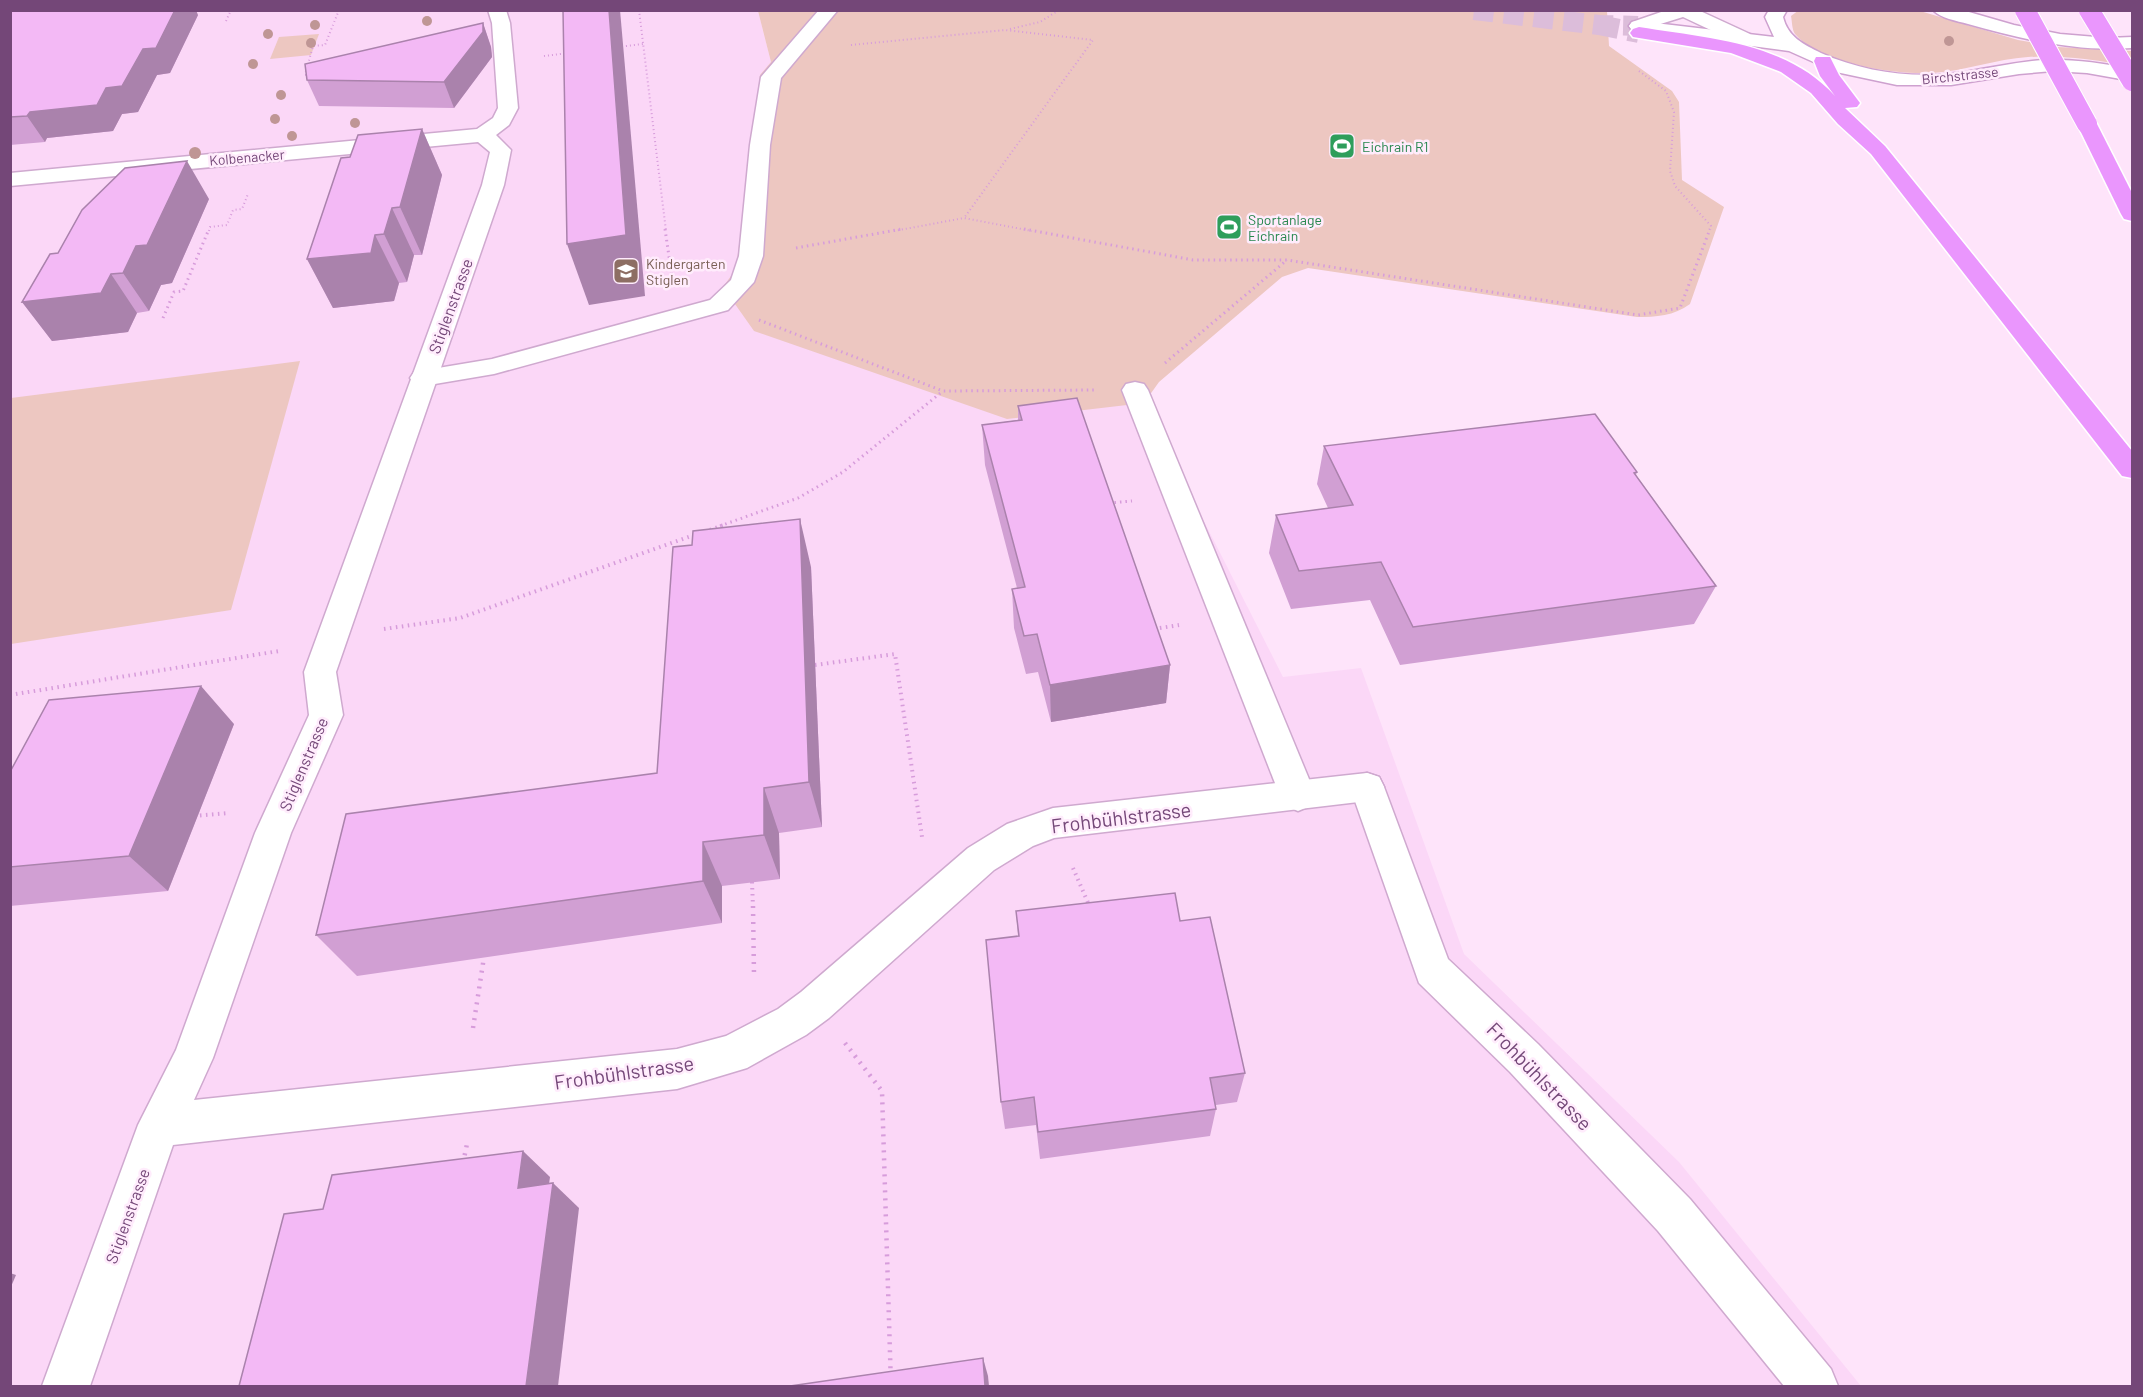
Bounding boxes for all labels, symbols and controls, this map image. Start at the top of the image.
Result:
street label: Birchstrasse [1921,63,1999,87]
sports icon: Eichrain R1 [1327,131,1357,161]
place label: Eichrain R1 [1362,138,1428,155]
street label: Kolbenacker [209,145,285,169]
place label: Sportanlage Eichrain [1248,211,1322,244]
sports icon: Sportanlage Eichrain [1214,212,1244,242]
place label: Kindergarten Stiglen [646,255,725,288]
street label: Stiglenstrasse [424,256,476,356]
school or university icon: Kindergarten Stiglen [611,256,641,286]
street label: Stiglenstrasse [275,714,331,814]
street label: Frohbühlstrasse [1050,796,1192,838]
street label: Frohbühlstrasse [1482,1017,1598,1135]
street label: Frohbühlstrasse [553,1050,695,1094]
street label: Stiglenstrasse [101,1166,153,1266]

